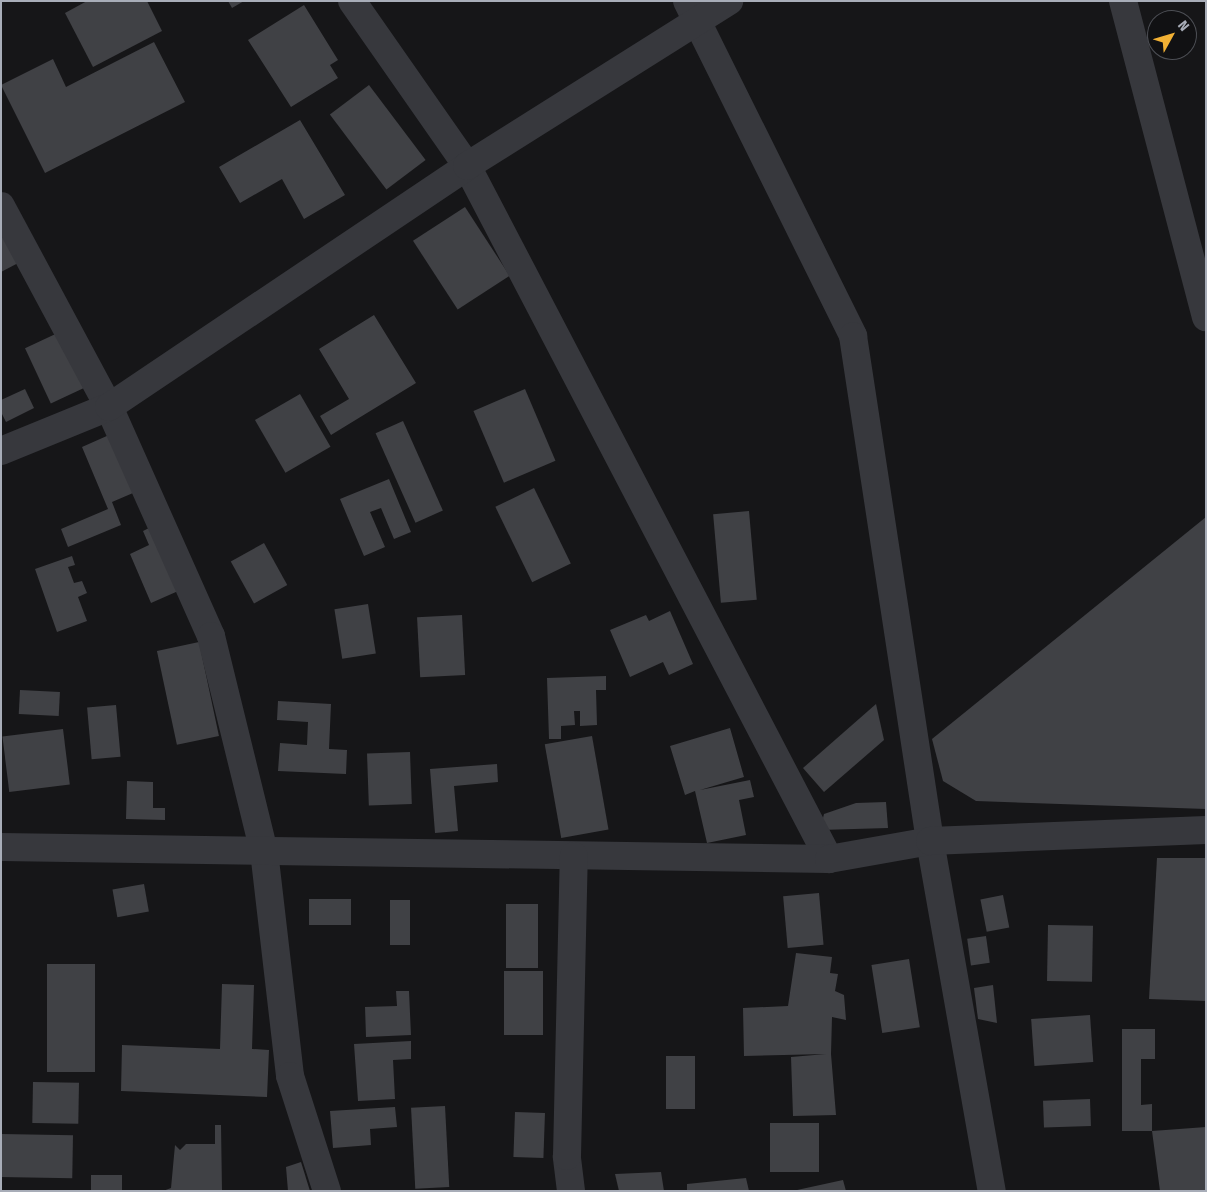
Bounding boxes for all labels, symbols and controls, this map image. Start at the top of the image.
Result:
north arrow [1147,10,1197,60]
text: N [1174,17,1193,34]

